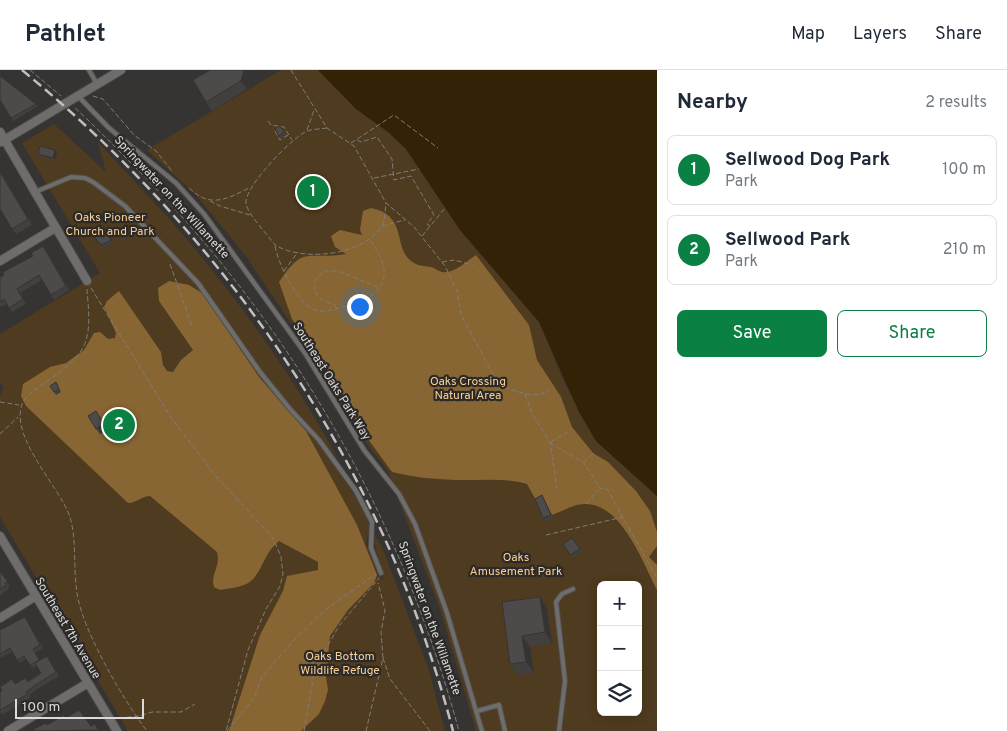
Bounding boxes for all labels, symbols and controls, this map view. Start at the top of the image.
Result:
text: Pathlet [25,20,106,50]
text: Map [791,23,825,46]
text: Layers [853,23,907,46]
text: Share [935,23,982,46]
text: Nearby [677,89,748,116]
text: 2 results [925,93,987,113]
street label: Springwater on the Willamette [110,133,233,263]
text: Sellwood Dog Park [725,148,890,172]
text: 1 [691,160,697,180]
text: 100 m [942,160,986,180]
text: Park [725,172,758,192]
pin: 1 [297,173,329,211]
park label: Oaks Pioneer Church and Park [65,210,155,240]
text: Sellwood Park [725,228,850,252]
text: 2 [689,240,699,260]
text: 210 m [943,240,986,260]
text: Park [725,252,758,272]
your location [347,294,373,320]
button: Save [677,310,827,357]
button: Share [837,310,987,357]
street label: Southeast Oaks Park Way [288,319,374,444]
park label: Oaks Crossing Natural Area [430,374,506,404]
pin: 2 [103,406,135,444]
street label: Springwater on the Willamette [394,539,464,697]
park label: Oaks Amusement Park [470,550,562,580]
street label: Southeast 7th Avenue [30,575,104,682]
map controls [597,581,642,716]
button: + [597,581,642,626]
button: − [597,626,642,671]
park label: Oaks Bottom Wildlife Refuge [300,649,380,679]
button: layers [597,671,642,716]
scale bar [15,696,144,719]
text: 100 m [22,699,60,716]

